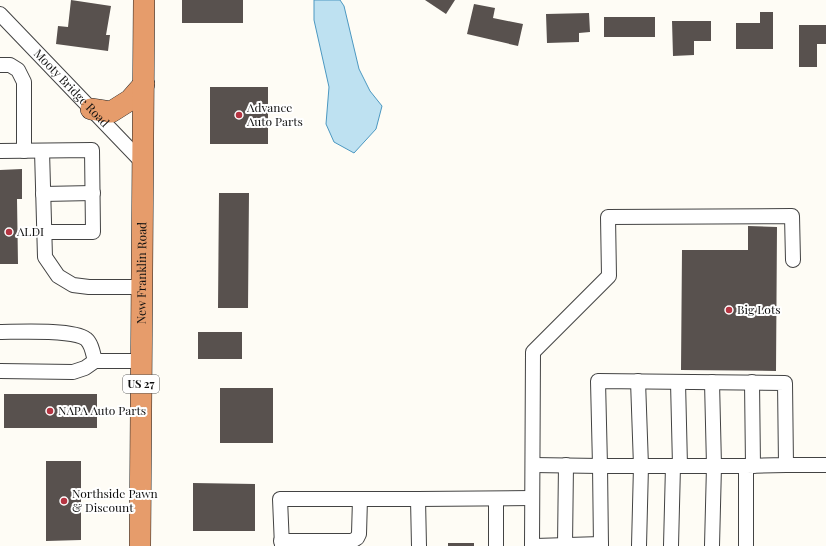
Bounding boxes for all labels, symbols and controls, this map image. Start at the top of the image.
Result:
street label: Mooty Bridge Road [31,45,113,130]
place label: Advance Auto Parts [246,99,303,129]
marker: Advance Auto Parts [234,110,244,120]
street label: New Franklin Road [133,222,149,324]
place label: ALDI [16,223,44,239]
marker: ALDI [4,227,14,237]
place label: Big Lots [737,301,781,317]
marker: Big Lots [724,305,734,315]
road number: US 27 [123,375,159,393]
place label: NAPA Auto Parts [58,402,146,418]
marker: NAPA Auto Parts [45,406,55,416]
place label: Northside Pawn & Discount [72,485,158,515]
marker: Northside Pawn & Discount [59,496,69,506]

